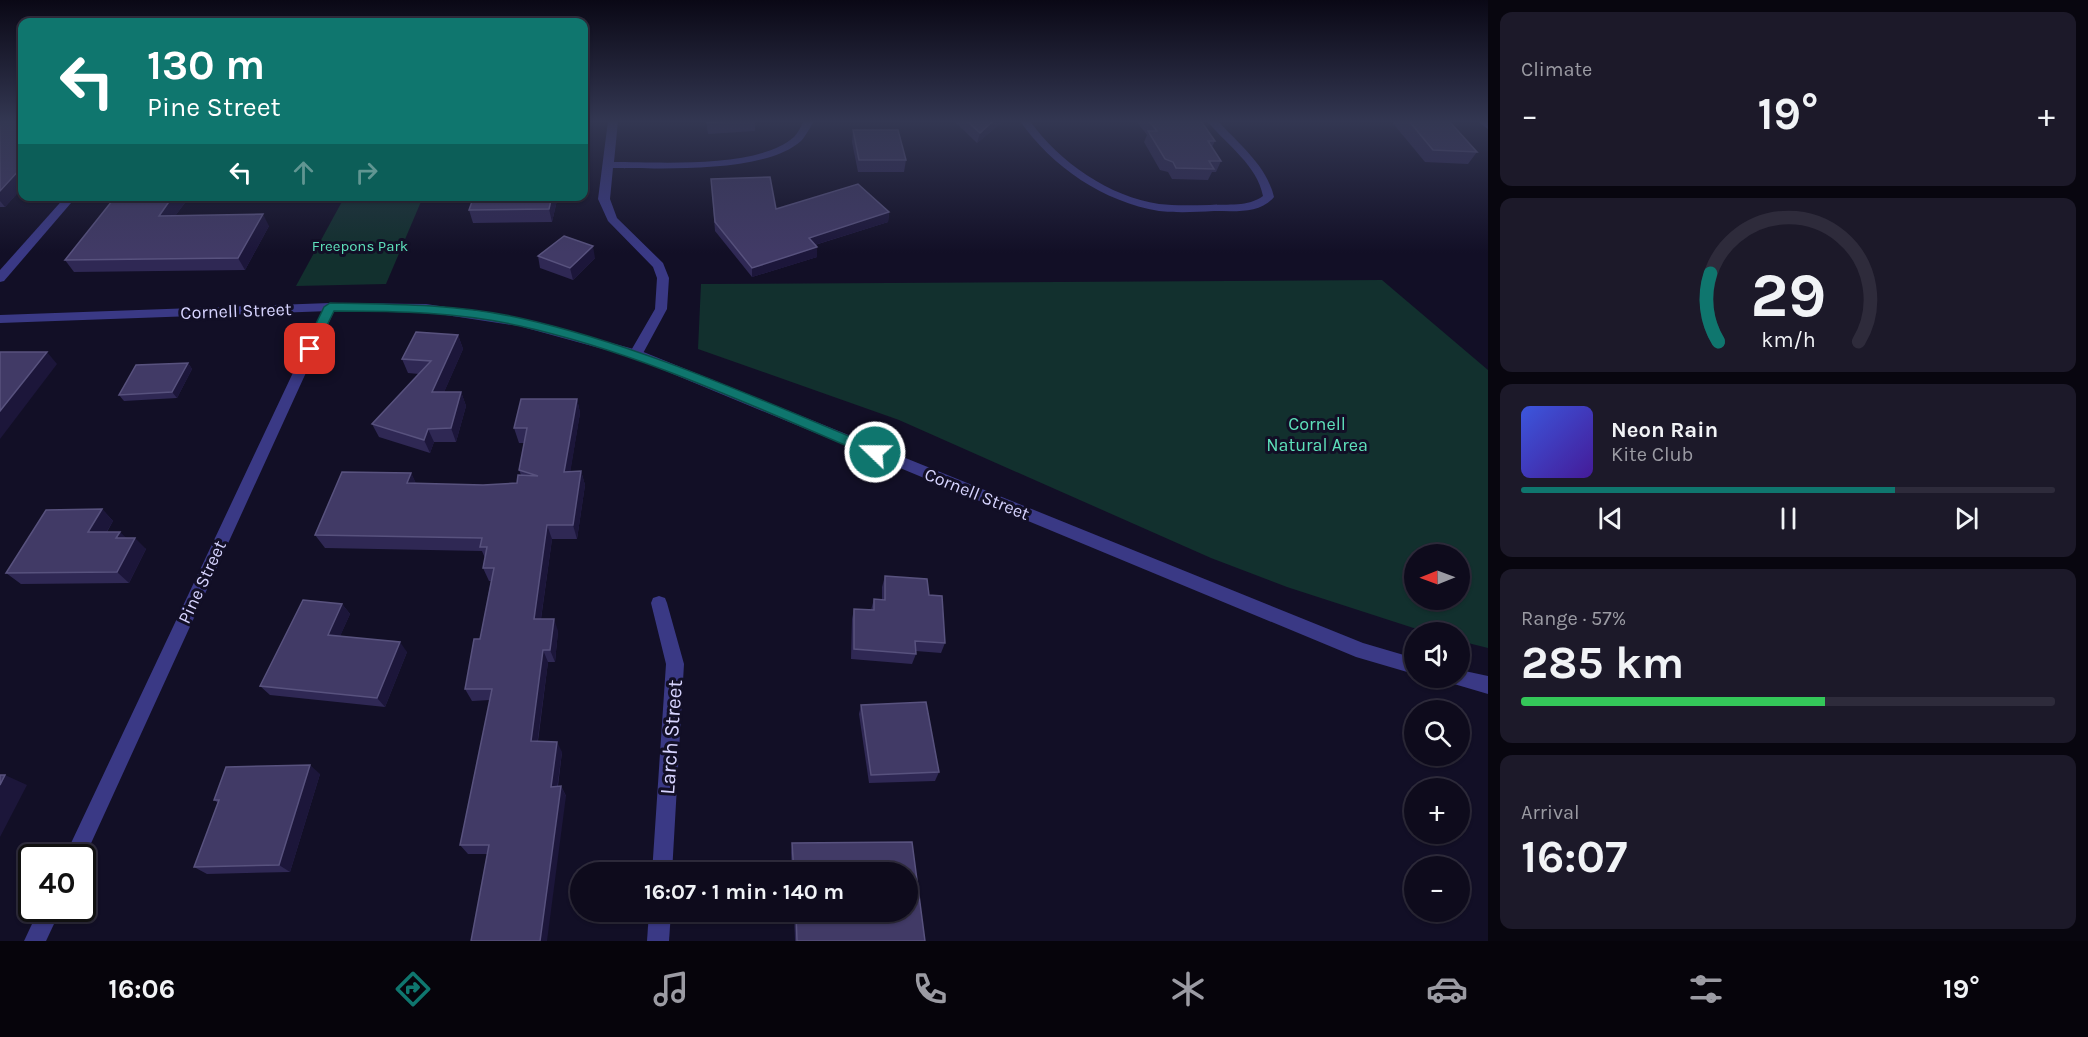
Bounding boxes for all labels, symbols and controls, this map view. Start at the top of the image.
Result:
text: 130 m [147,40,265,90]
icon: left [48,42,126,120]
text: Climate [1521,58,1592,81]
text: 19° [1758,88,1818,140]
text: Pine Street [147,91,281,123]
text: − [1521,96,1538,134]
text: + [2038,96,2055,134]
icon: left [224,156,257,189]
icon: ahead [287,156,320,189]
icon: right [350,156,383,189]
park label: Freepons Park [312,237,408,255]
text: 29 [1750,259,1826,332]
street label: Cornell Street [180,298,292,324]
pin [284,323,335,374]
text: km/h [1761,327,1815,352]
icon: arrive [293,332,326,365]
park label: Cornell Natural Area [1266,413,1368,456]
text: Neon Rain [1611,417,1718,443]
position arrow [843,420,907,484]
text: Kite Club [1611,443,1693,466]
street label: Cornell Street [921,463,1033,525]
icon: previous [1594,502,1627,535]
icon: pause [1772,502,1805,535]
icon: next [1950,502,1983,535]
street label: Pine Street [173,537,231,627]
north arrow [1404,544,1470,610]
map controls [1404,544,1470,922]
text: Range · 57% [1521,607,1626,630]
button: sound [1404,622,1470,688]
text: 285 km [1521,637,1684,689]
street label: Larch Street [655,679,687,795]
button: search [1404,700,1470,766]
button: + [1404,778,1470,844]
text: Arrival [1521,801,1580,824]
text: 16:07 [1521,831,1627,883]
speed limit sign: 40 [18,844,96,922]
button: − [1404,856,1470,922]
text: 16:07 · 1 min · 140 m [644,879,844,905]
icon: directions [392,968,434,1010]
icon: music [650,968,692,1010]
icon: phone [909,968,951,1010]
icon: climate [1167,968,1209,1010]
icon: car [1426,968,1468,1010]
icon: filters [1685,968,1727,1010]
text: 16:06 [108,973,175,1005]
text: 19° [1943,973,1980,1005]

